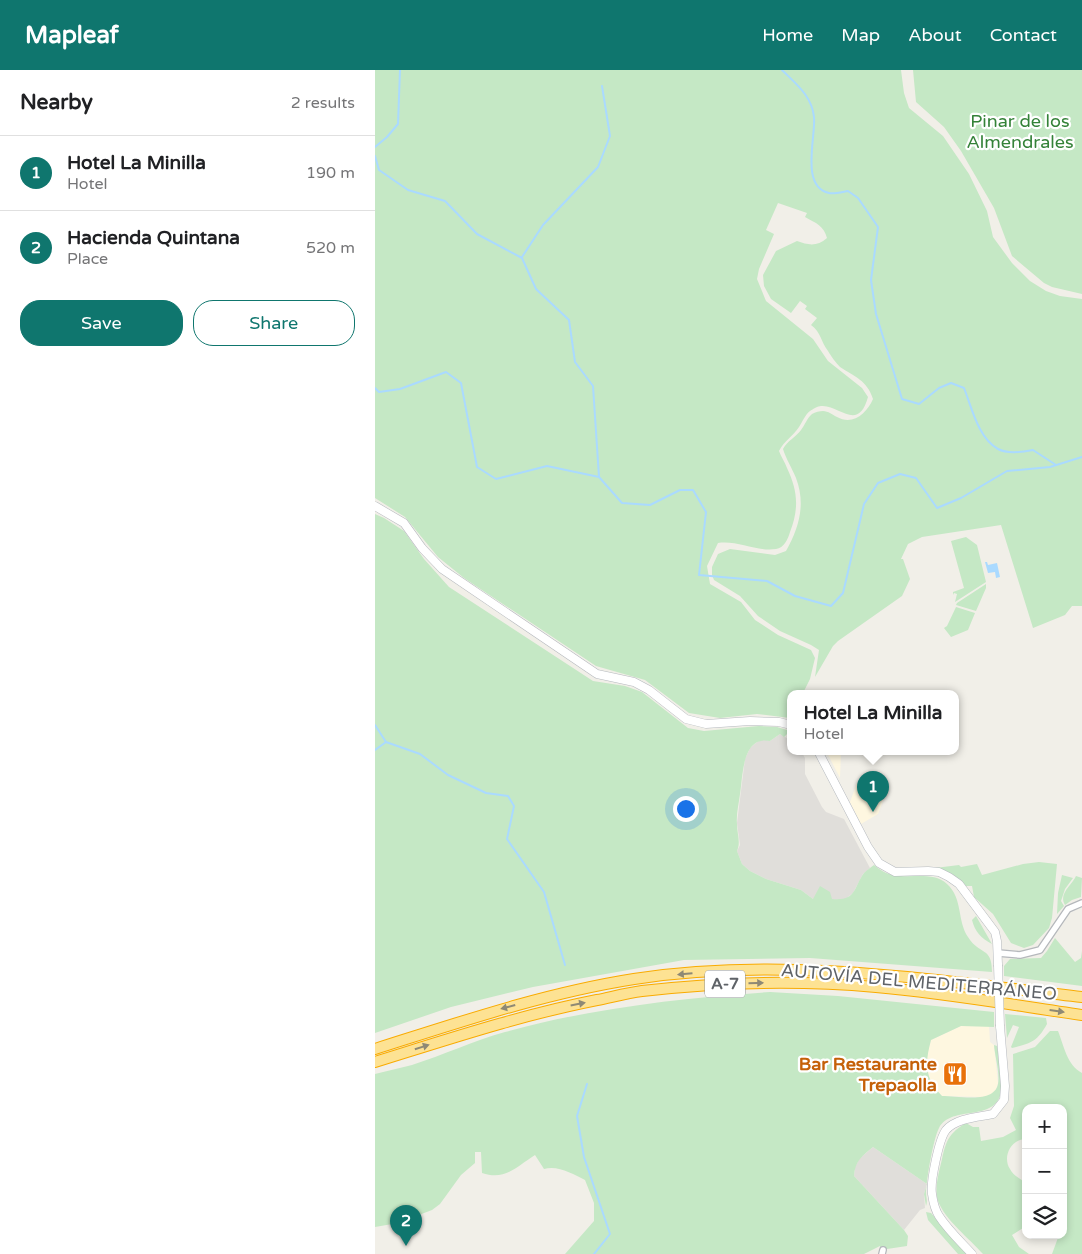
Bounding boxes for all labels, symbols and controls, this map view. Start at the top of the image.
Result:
text: Mapleaf [25,21,119,50]
text: Home [762,24,813,46]
text: Map [841,24,880,46]
text: About [908,24,962,46]
text: Contact [990,24,1057,46]
text: Nearby [20,90,93,115]
text: 2 results [291,93,355,113]
park label: Pinar de los Almendrales [966,110,1074,153]
text: Hotel La Minilla [67,152,206,174]
text: 1 [31,163,41,183]
text: 190 m [306,163,355,183]
text: Hotel [67,174,108,194]
text: Hacienda Quintana [67,227,240,249]
text: 2 [31,238,41,258]
text: 520 m [306,238,355,258]
text: Place [67,249,108,269]
button: Save [20,300,183,346]
button: Share [193,300,355,346]
popup [787,690,959,755]
text: Hotel La Minilla [803,702,943,724]
text: Hotel [803,724,844,744]
pin: 1 [857,771,889,812]
your location [673,796,699,822]
street label: AUTOVÍA DEL MEDITERRÁNEO [780,959,1058,1005]
one-way arrow [677,970,693,978]
road number: A-7 [705,971,745,998]
one-way arrow [749,979,765,987]
one-way arrow [570,999,586,1007]
one-way arrow [501,1004,516,1012]
one-way arrow [1050,1008,1066,1016]
one-way arrow [414,1043,429,1051]
place label: Bar Restaurante Trepaolla [799,1053,937,1096]
restaurant icon: Bar Restaurante Trepaolla [942,1061,968,1087]
map controls [1022,1104,1067,1239]
button: + [1022,1104,1067,1149]
button: − [1022,1149,1067,1194]
button: layers [1022,1194,1067,1239]
pin: 2 [390,1205,422,1246]

